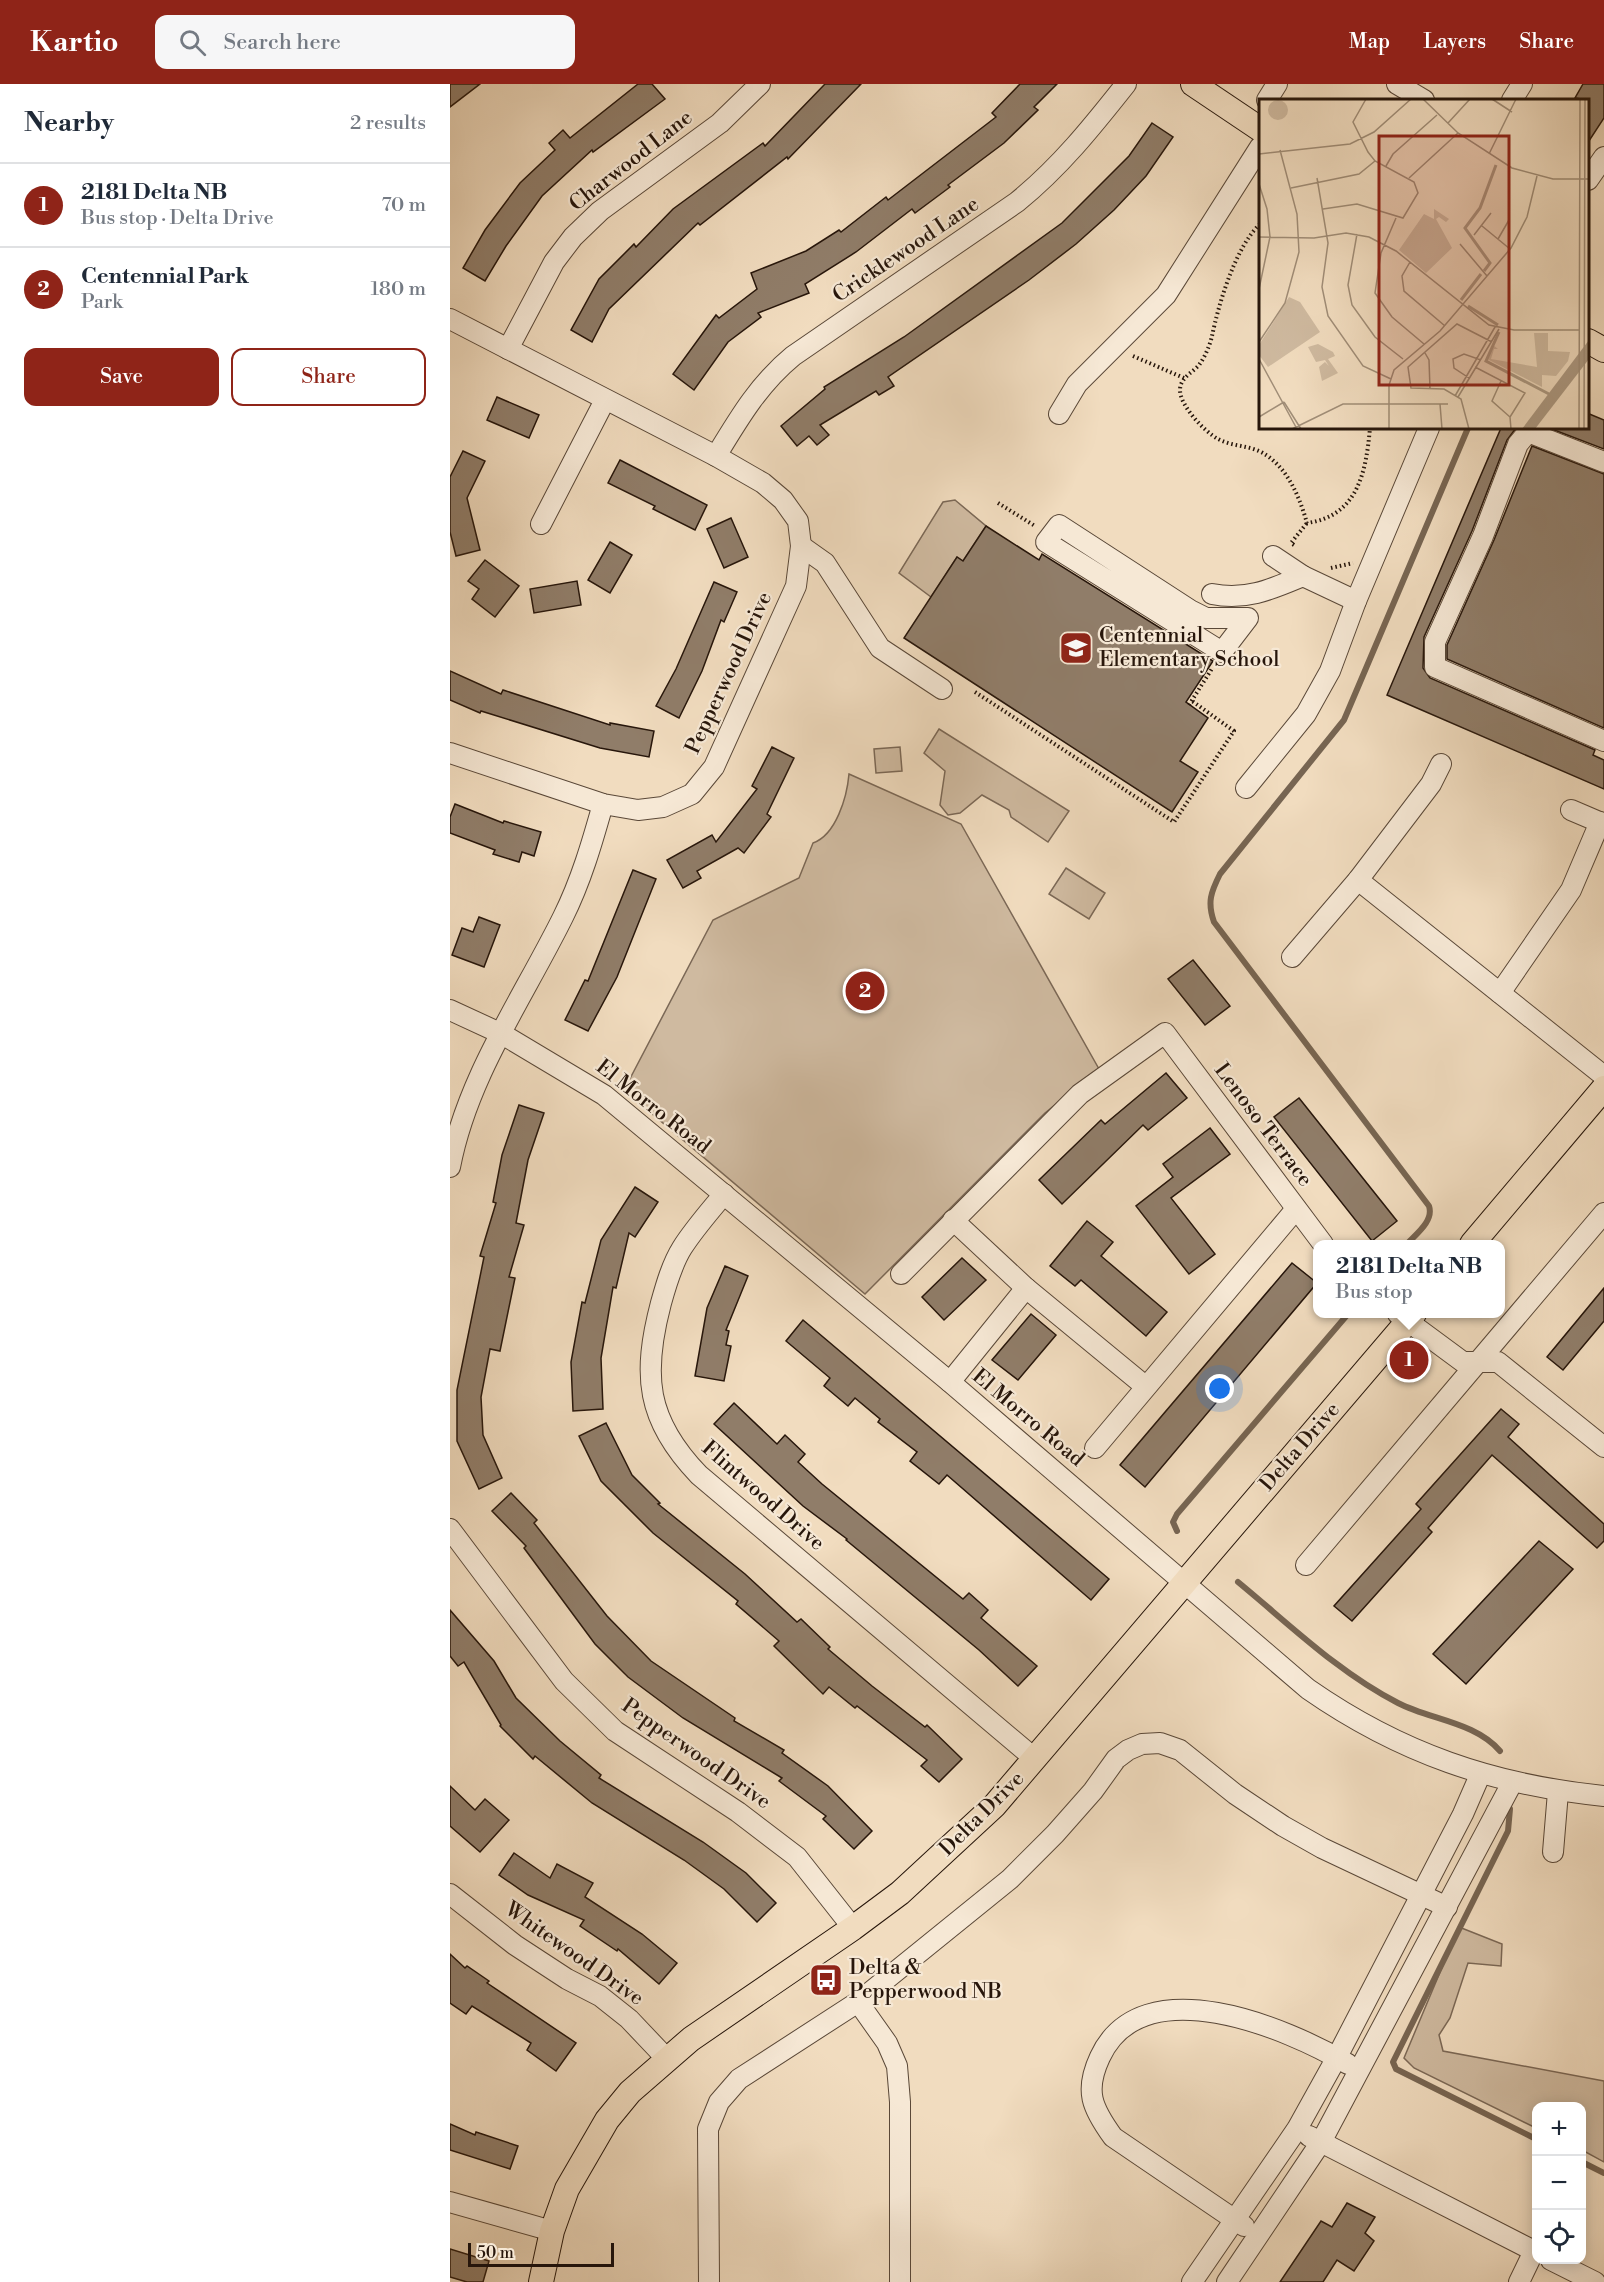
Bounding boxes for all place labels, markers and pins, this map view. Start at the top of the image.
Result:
place label: Centennial Elementary School [1099,623,1279,673]
school or university icon: Centennial Elementary School [1058,630,1094,666]
pin: 2 [846,968,884,1014]
pin: 1 [1390,1338,1428,1382]
place label: Delta & Pepperwood NB [849,1955,1002,2005]
bus stop icon: Delta & Pepperwood NB [808,1962,844,1998]

